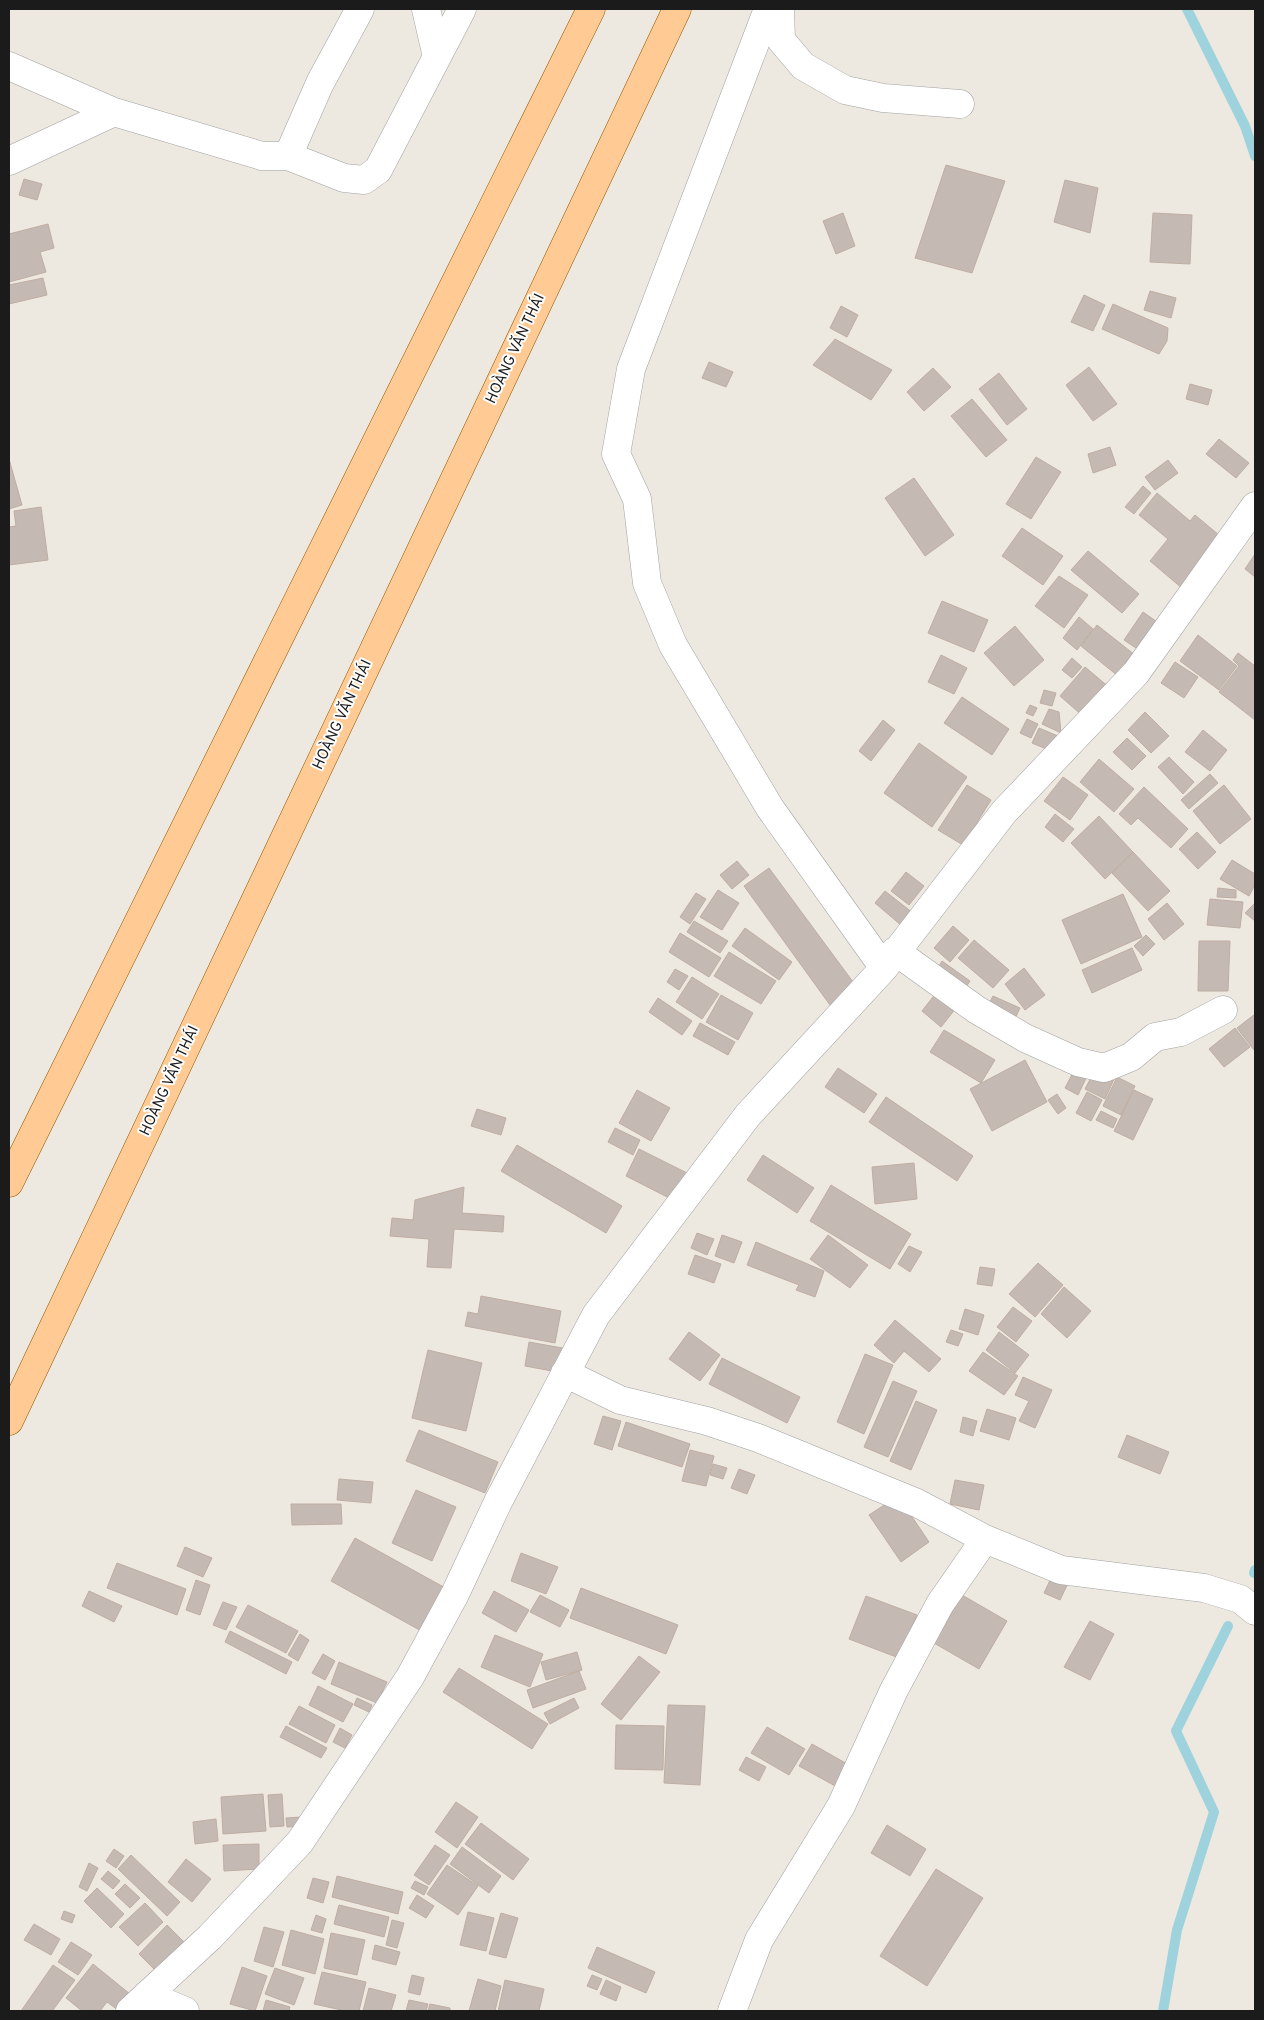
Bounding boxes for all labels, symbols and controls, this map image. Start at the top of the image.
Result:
street label: HOÀNG VĂN THÁI [480,290,550,407]
street label: HOÀNG VĂN THÁI [307,656,377,773]
street label: HOÀNG VĂN THÁI [134,1022,204,1139]

